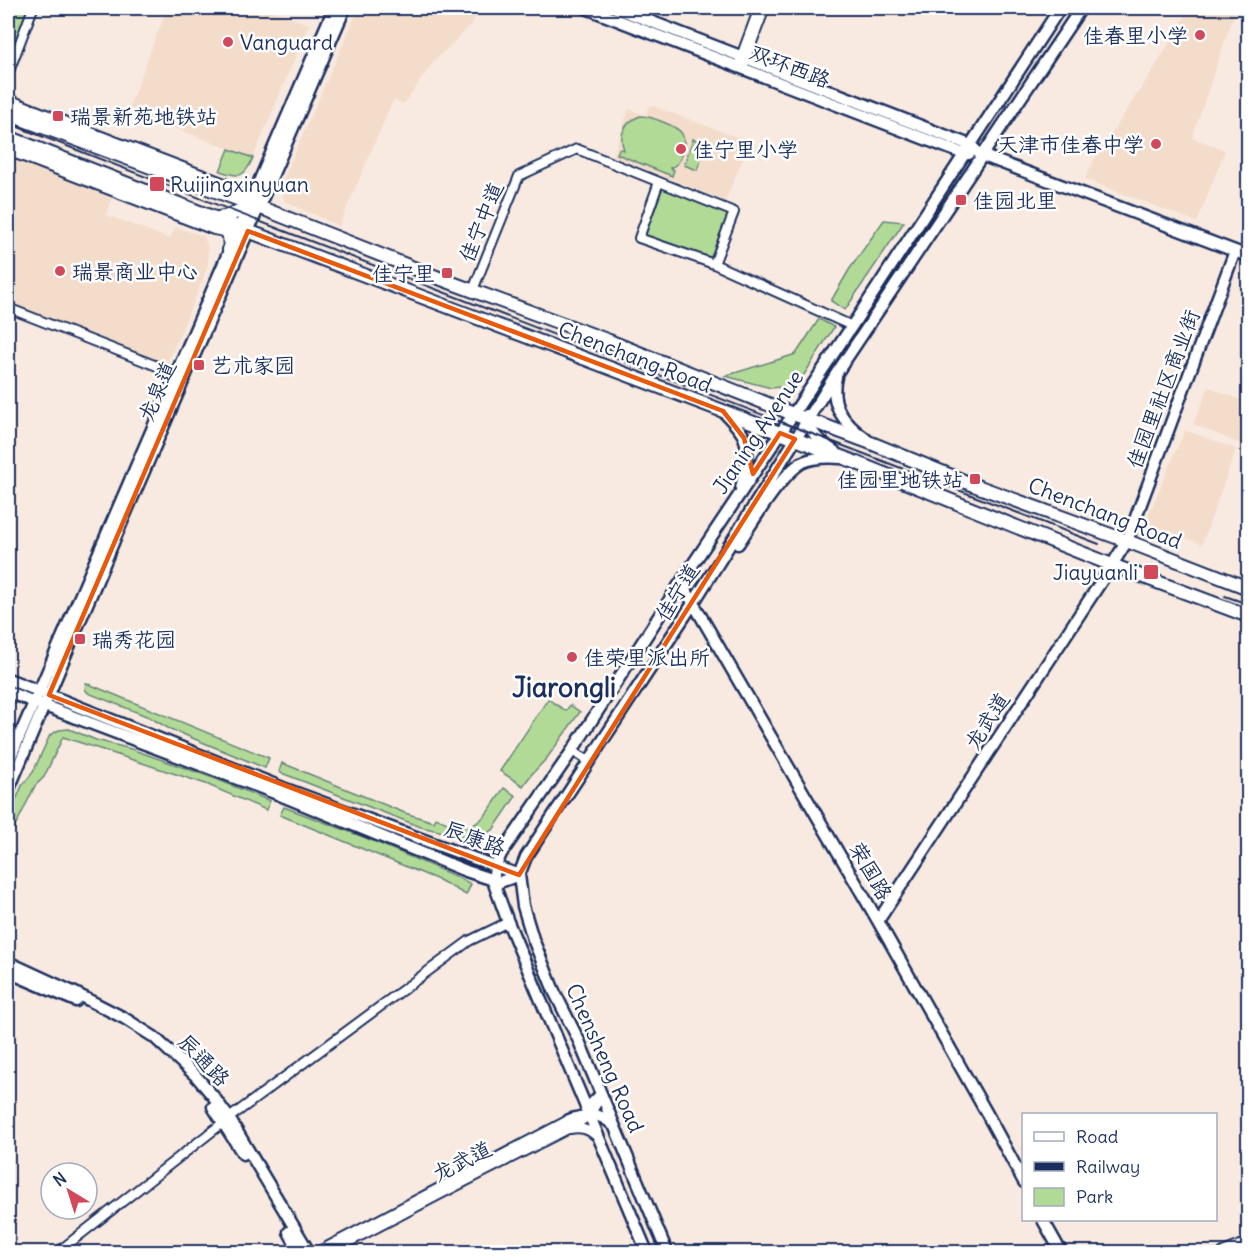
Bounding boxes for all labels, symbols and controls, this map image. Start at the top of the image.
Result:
place label: 佳春里小学 [1083,22,1188,49]
marker: 佳春里小学 [1193,28,1207,42]
place label: Vanguard [240,29,333,56]
marker: Vanguard [221,35,235,49]
street label: 双环西路 [746,38,834,94]
place label: 瑞景新苑地铁站 [70,103,217,130]
marker: 瑞景新苑地铁站 [51,109,65,123]
place label: 天津市佳春中学 [997,131,1144,158]
place label: 佳宁里小学 [693,136,798,163]
marker: 天津市佳春中学 [1149,137,1163,151]
marker: 佳宁里小学 [674,142,688,156]
place label: Ruijingxinyuan [170,171,309,198]
marker: Ruijingxinyuan [148,175,166,193]
street label: 佳宁中道 [453,178,509,266]
place label: 佳园北里 [973,187,1057,214]
marker: 佳园北里 [954,193,968,207]
place label: 瑞景商业中心 [72,258,198,285]
place label: 佳宁里 [372,260,435,287]
marker: 瑞景商业中心 [53,264,67,278]
marker: 佳宁里 [440,266,454,280]
street label: 佳园里社区商业街 [1120,306,1206,472]
street label: Chenchang Road [554,315,716,399]
place label: 艺术家园 [211,352,295,379]
street label: 龙泉道 [132,357,182,425]
marker: 艺术家园 [192,358,206,372]
street label: Jianing Avenue [707,365,809,499]
place label: 佳园里地铁站 [837,466,963,493]
street label: Chenchang Road [1024,471,1186,555]
marker: 佳园里地铁站 [968,472,982,486]
street label: 佳宁道 [649,558,705,626]
place label: Jiayuanli [1053,559,1138,586]
marker: Jiayuanli [1142,563,1160,581]
place label: 瑞秀花园 [92,626,176,653]
marker: 瑞秀花园 [73,632,87,646]
place label: 佳荣里派出所 [584,644,710,671]
marker: 佳荣里派出所 [565,650,579,664]
district label: Jiarongli [512,670,616,704]
street label: 龙武道 [959,687,1015,755]
street label: 辰康路 [441,815,509,861]
street label: 荣国路 [844,837,898,905]
street label: Chensheng Road [560,979,650,1137]
street label: 辰通路 [172,1028,236,1092]
legend [1022,1113,1217,1221]
text: Road [1076,1125,1119,1148]
street label: 龙武道 [428,1135,496,1187]
text: Railway [1076,1155,1140,1178]
north arrow [39,1161,99,1221]
text: N [49,1168,70,1190]
text: Park [1076,1185,1113,1208]

